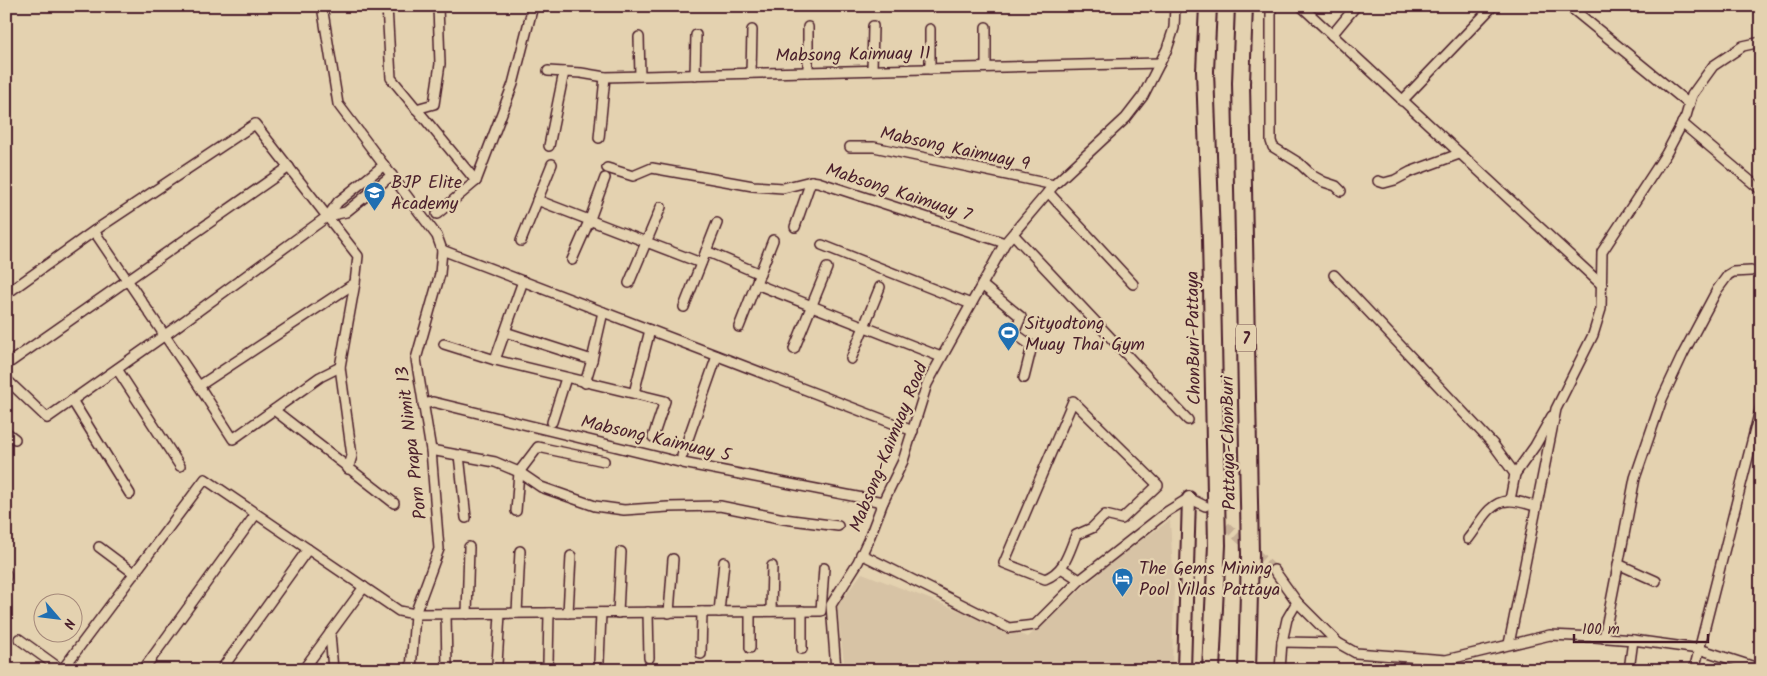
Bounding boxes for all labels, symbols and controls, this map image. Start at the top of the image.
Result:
street label: Mabsong Kaimuay 11 [775,40,931,71]
street label: Mabsong Kaimuay 9 [877,119,1033,180]
street label: Mabsong Kaimuay 7 [822,156,976,231]
place label: BJP Elite Academy [391,169,462,219]
school or university icon: BJP Elite Academy [363,180,387,211]
street label: ChonBuri-Pattaya [1179,271,1210,405]
place label: Sityodtong Muay Thai Gym [1025,310,1145,360]
sports icon: Sityodtong Muay Thai Gym [997,321,1021,352]
road number: 7 [1236,324,1256,352]
street label: Mabsong-Kaimuay Road [842,357,937,537]
street label: Porn Prapa Nimit 13 [389,364,436,521]
street label: Pattaya-ChonBuri [1214,375,1245,510]
street label: Mabsong Kaimuay 5 [578,408,735,471]
place label: The Gems Mining Pool Villas Pattaya [1139,555,1280,605]
hotel icon: The Gems Mining Pool Villas Pattaya [1111,566,1135,597]
north arrow [32,594,82,644]
scale bar [1574,611,1708,643]
text: N [57,615,80,633]
text: 100 m [1582,618,1620,642]

